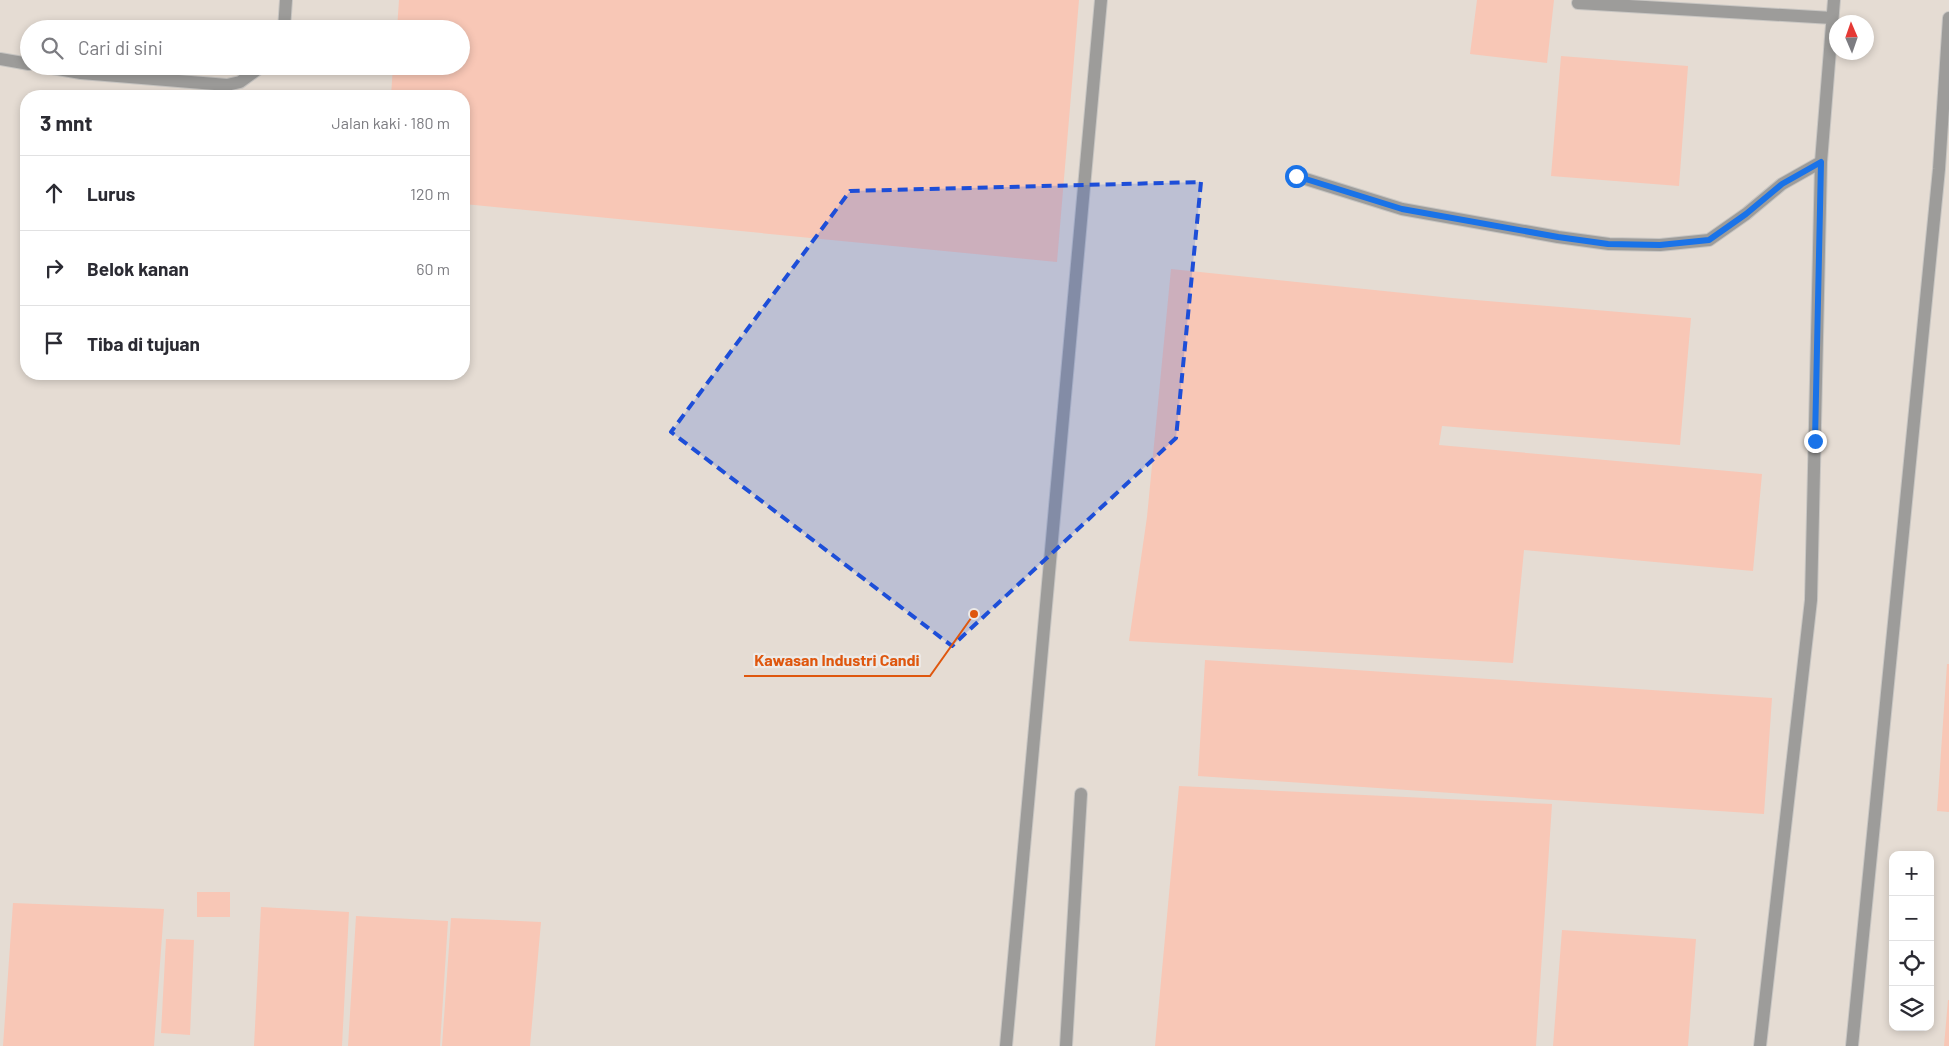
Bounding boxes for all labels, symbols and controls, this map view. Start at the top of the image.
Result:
north arrow [1829,15,1874,60]
search box [20,20,470,75]
icon: search [38,34,66,62]
text: Cari di sini [78,36,163,59]
text: 3 mnt [40,110,93,135]
text: Jalan kaki · 180 m [332,113,450,132]
route start [1285,165,1308,188]
icon: ahead [40,179,68,207]
text: Lurus [87,182,135,205]
text: 120 m [410,184,450,203]
icon: right [40,254,68,282]
text: Belok kanan [87,257,189,280]
text: 60 m [416,259,450,278]
icon: arrive [40,329,68,357]
text: Tiba di tujuan [87,332,200,355]
route end [1804,430,1827,453]
callout: Kawasan Industri Candi [744,645,930,676]
text: Kawasan Industri Candi [754,650,920,669]
map controls [1889,851,1934,1031]
button: + [1889,851,1934,896]
button: − [1889,896,1934,941]
button: locate [1889,941,1934,986]
button: layers [1889,986,1934,1031]

